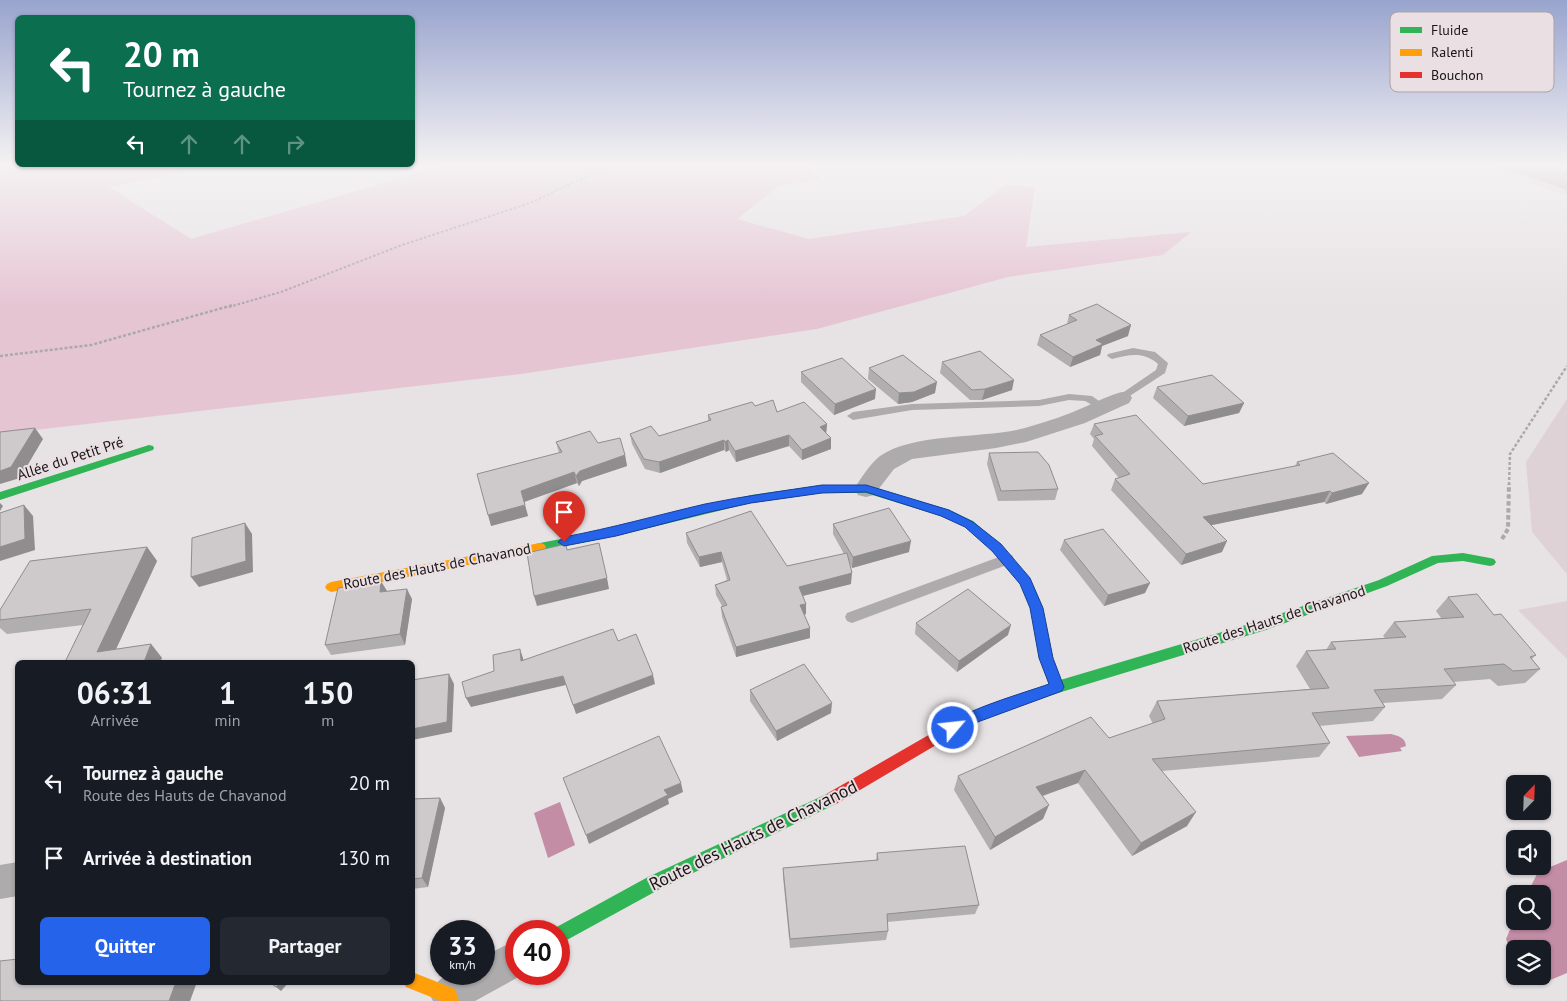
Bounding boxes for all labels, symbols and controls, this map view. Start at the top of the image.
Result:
legend [1390,12,1554,92]
text: Fluide [1431,21,1468,39]
text: 20 m [123,31,200,77]
icon: left [40,35,105,100]
text: Ralenti [1431,43,1474,61]
text: Bouchon [1431,66,1483,84]
text: Tournez à gauche [123,75,286,103]
icon: left [122,130,150,158]
icon: ahead [175,130,203,158]
icon: ahead [228,130,256,158]
icon: right [281,130,309,158]
street label: Allée du Petit Pré [14,432,126,484]
pin [543,491,585,542]
icon: arrive [550,498,578,526]
street label: Route des Hauts de Chavanod [342,538,532,594]
street label: Route des Hauts de Chavanod [1180,580,1368,658]
text: 06:31 [77,673,153,712]
text: 1 [219,673,236,712]
text: 150 [302,673,353,712]
position arrow [926,701,978,753]
text: Arrivée [91,710,139,730]
text: min [215,710,241,730]
text: m [321,710,334,730]
text: Tournez à gauche [83,761,224,785]
icon: left [40,769,68,797]
text: 20 m [349,771,390,795]
street label: Route des Hauts de Chavanod [645,774,861,896]
north arrow [1506,775,1551,820]
map controls [1506,775,1551,985]
text: Route des Hauts de Chavanod [83,785,287,805]
button: sound [1506,830,1551,875]
icon: arrive [40,844,68,872]
text: Arrivée à destination [83,846,252,870]
text: 130 m [338,846,390,870]
button: search [1506,885,1551,930]
button: Quitter [40,917,210,975]
button: Partager [220,917,390,975]
speed limit sign: 40 [505,920,570,985]
text: 33 [448,930,477,962]
button: layers [1506,940,1551,985]
text: km/h [449,957,476,972]

